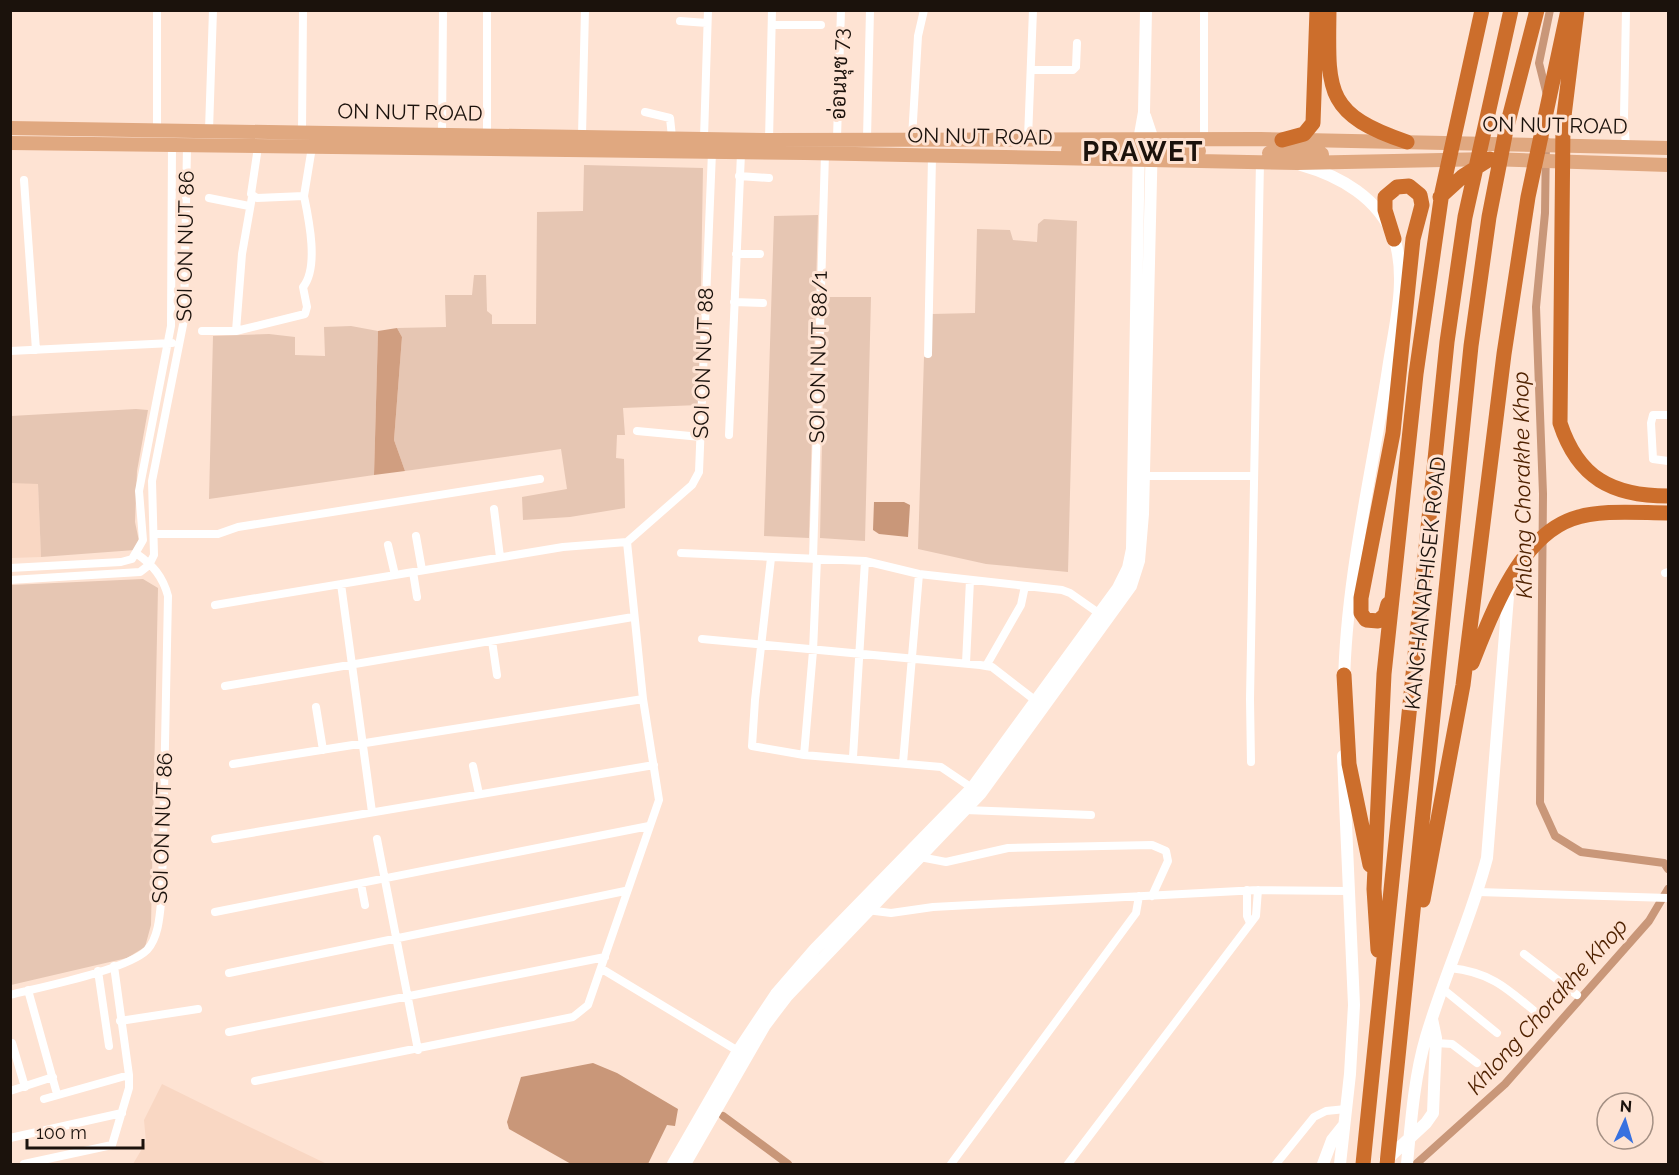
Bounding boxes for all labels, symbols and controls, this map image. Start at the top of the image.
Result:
street label: อ่อนนุช 73 [825,28,855,120]
street label: ON NUT ROAD [337,98,483,126]
street label: ON NUT ROAD [1482,111,1628,139]
street label: ON NUT ROAD [907,122,1053,150]
district label: PRAWET [1082,136,1204,167]
street label: SOI ON NUT 86 [171,170,199,322]
street label: SOI ON NUT 88/1 [804,271,832,443]
street label: SOI ON NUT 88 [688,287,718,439]
water label: Khlong Chorakhe Khop [1507,371,1537,599]
street label: KANCHANAPHISEK ROAD [1399,455,1451,711]
street label: SOI ON NUT 86 [147,752,177,904]
water label: Khlong Chorakhe Khop [1461,913,1633,1099]
north arrow [1595,1091,1655,1151]
text: N [1619,1097,1633,1116]
scale bar [27,1112,142,1150]
text: 100 m [36,1122,87,1143]

